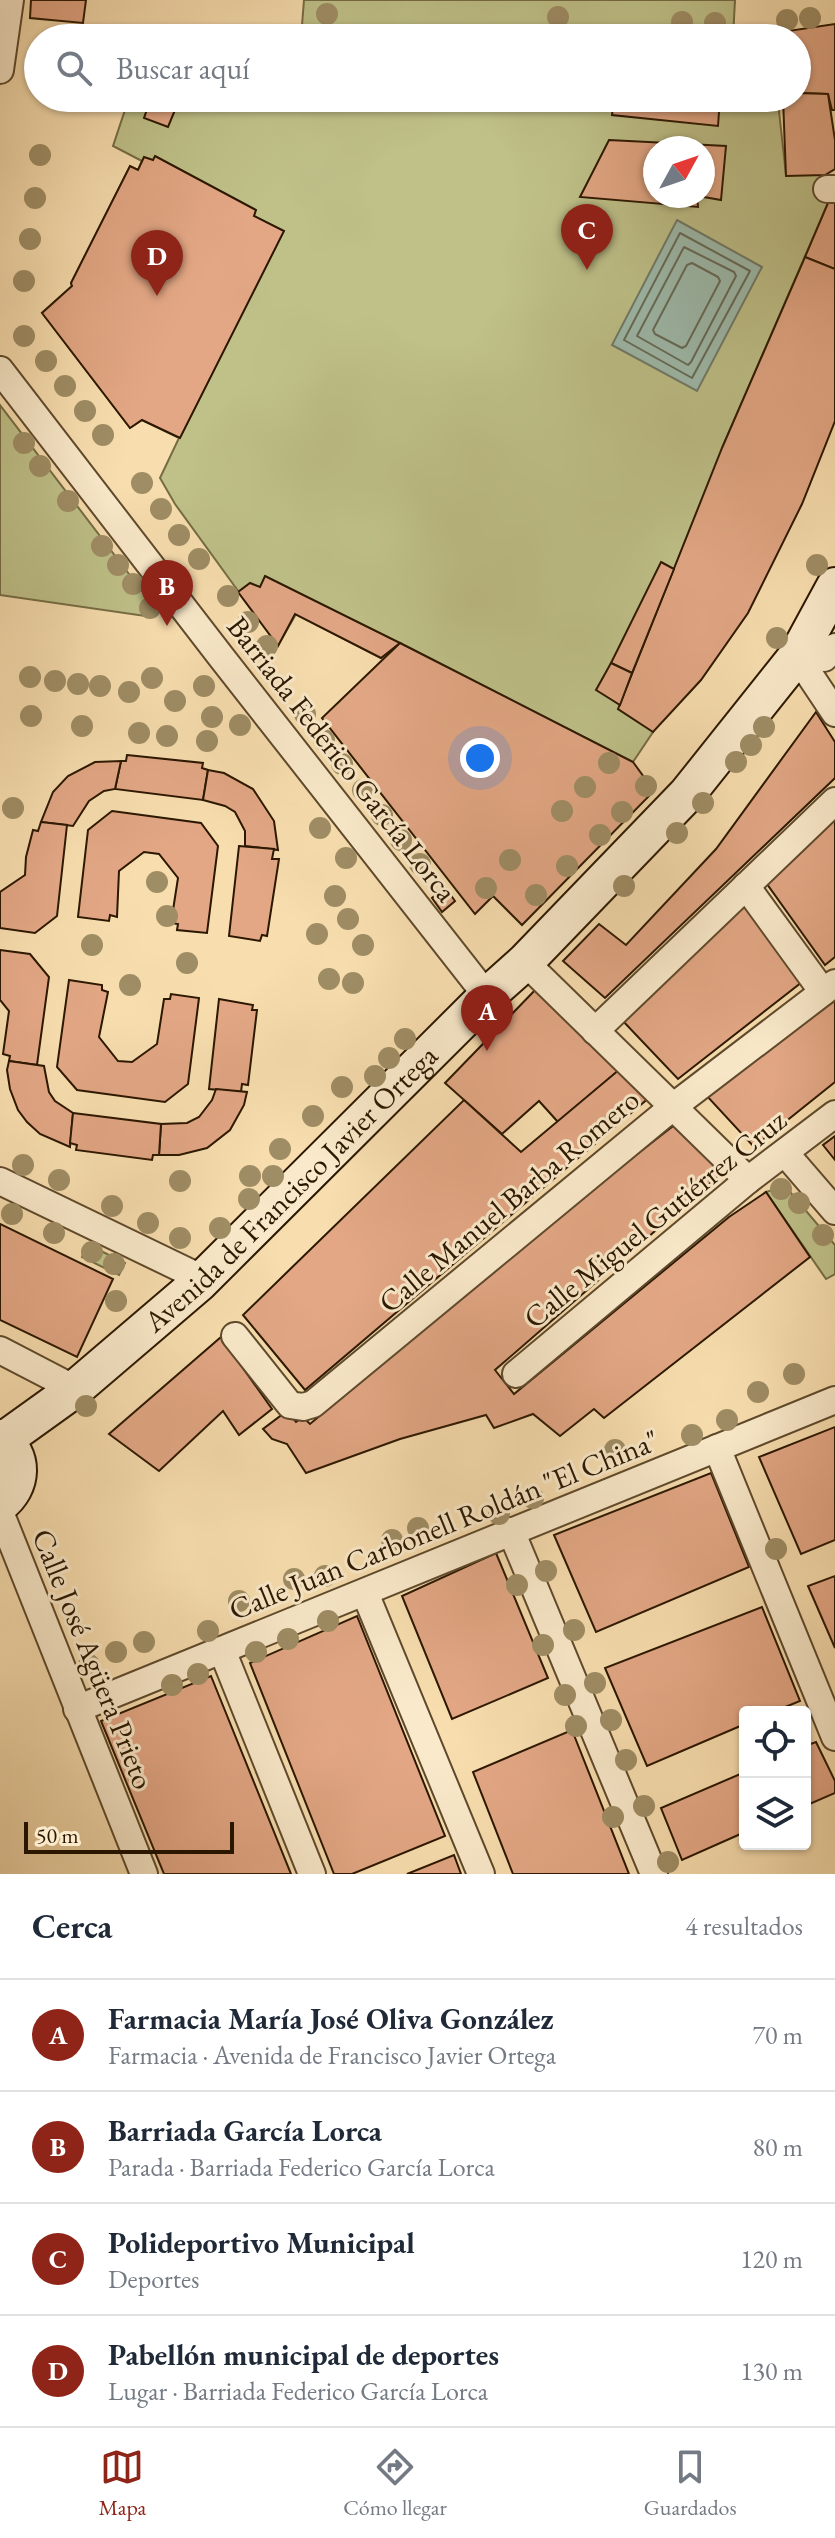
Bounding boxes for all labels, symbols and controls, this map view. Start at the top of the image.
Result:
search box [24,24,811,112]
icon: search [52,46,96,90]
text: Buscar aquí [116,49,250,88]
north arrow [643,136,715,208]
pin: C [561,204,613,270]
pin: D [131,230,183,296]
pin: B [141,560,193,626]
street label: Barriada Federico García Lorca [219,608,466,909]
your location [460,738,500,778]
pin: A [461,985,513,1051]
street label: Avenida de Francisco Javier Ortega [135,1036,446,1341]
street label: Calle Manuel Barba Romero [370,1080,647,1321]
street label: Calle Miguel Gutiérrez Cruz [515,1100,795,1337]
street label: Calle Juan Carbonell Roldán "El China" [223,1420,665,1629]
street label: Calle José Agüera Prieto [23,1523,163,1795]
map controls [739,1706,811,1850]
button: locate [739,1706,811,1778]
button: layers [739,1778,811,1850]
scale bar [24,1818,234,1854]
text: 50 m [36,1821,79,1850]
text: Cerca [32,1904,112,1948]
text: 4 resultados [685,1909,803,1943]
text: Farmacia María José Oliva González [108,1999,554,2038]
text: A [49,2018,67,2052]
text: 70 m [753,2018,803,2052]
text: Farmacia · Avenida de Francisco Javier Ortega [108,2038,556,2072]
text: Barriada García Lorca [108,2111,382,2150]
text: B [50,2130,66,2164]
text: 80 m [753,2130,803,2164]
text: Parada · Barriada Federico García Lorca [108,2150,495,2184]
text: Polideportivo Municipal [108,2223,415,2262]
text: C [49,2242,67,2276]
text: 120 m [740,2242,803,2276]
text: Deportes [108,2262,200,2296]
text: Pabellón municipal de deportes [108,2335,499,2374]
text: D [48,2354,68,2388]
text: 130 m [740,2354,803,2388]
text: Lugar · Barriada Federico García Lorca [108,2374,488,2408]
tab: Mapa [98,2445,146,2522]
tab: Cómo llegar [343,2445,447,2522]
tab: Guardados [644,2445,737,2522]

